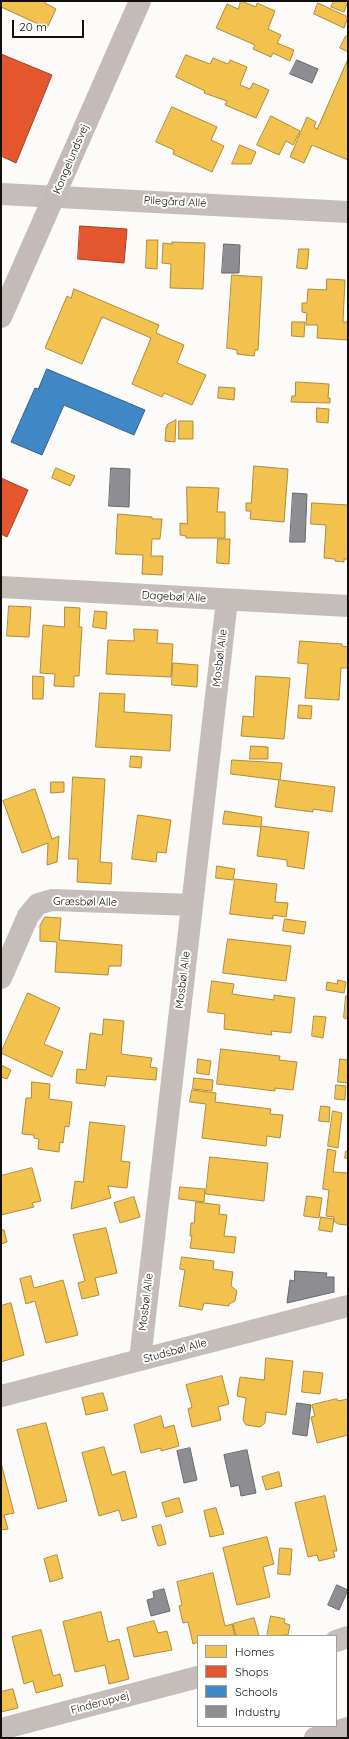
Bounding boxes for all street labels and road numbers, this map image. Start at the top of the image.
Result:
street label: Kongelundsvej [50,122,92,196]
street label: Pilegård Allé [143,194,207,210]
street label: Dagebøl Alle [141,589,207,605]
street label: Mosbøl Alle [210,628,230,688]
street label: Græsbøl Alle [53,895,117,909]
street label: Mosbøl Alle [173,950,193,1010]
street label: Mosbøl Alle [136,1272,156,1332]
street label: Studsbøl Alle [142,1336,208,1366]
street label: Finderupvej [69,1689,131,1717]

